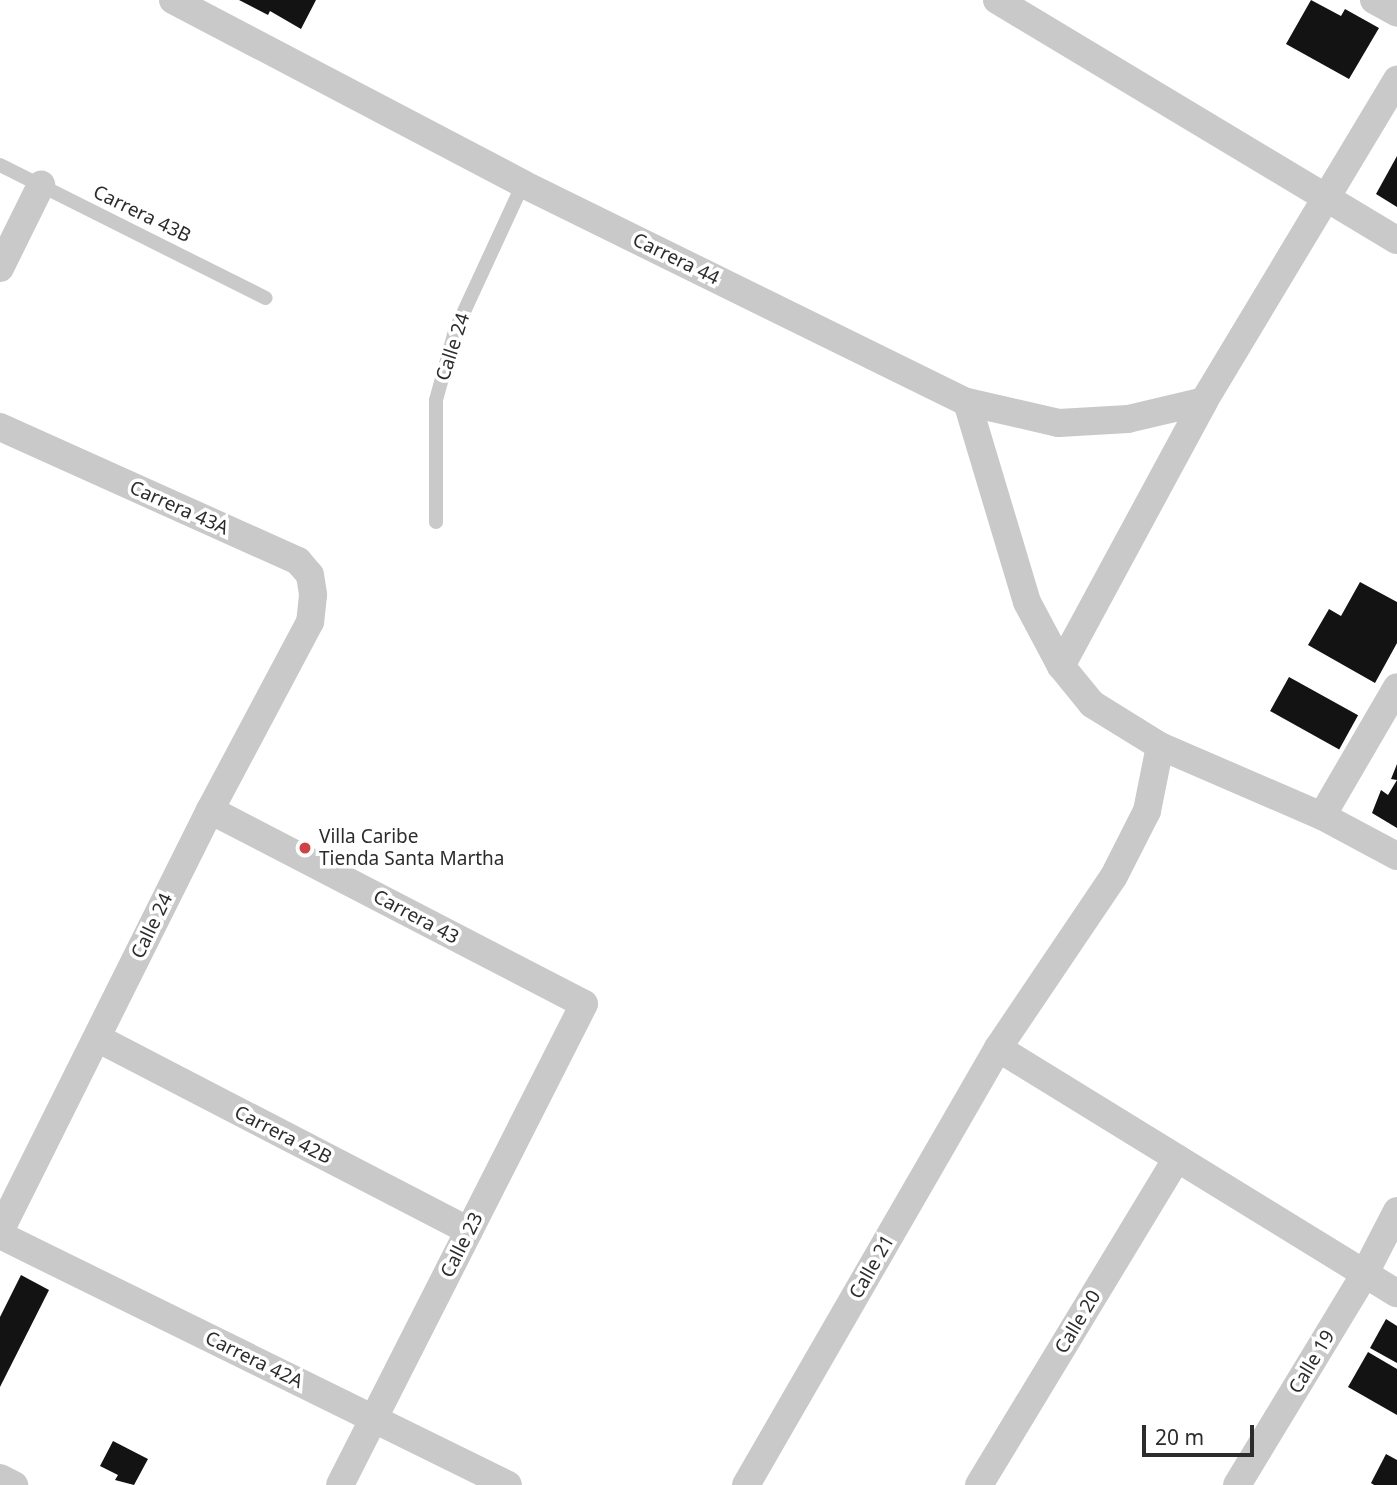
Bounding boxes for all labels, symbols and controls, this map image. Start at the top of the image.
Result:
street label: Carrera 43B [89,181,195,247]
street label: Carrera 44 [629,228,723,290]
street label: Calle 24 [431,310,475,384]
street label: Carrera 43A [126,476,232,540]
place label: Villa Caribe Tienda Santa Martha [319,826,504,870]
marker: Villa Caribe Tienda Santa Martha [297,840,313,856]
street label: Carrera 43 [369,885,463,949]
street label: Calle 24 [126,890,178,962]
street label: Carrera 42B [231,1101,335,1169]
street label: Calle 23 [436,1209,488,1281]
street label: Calle 21 [845,1231,899,1303]
street label: Calle 20 [1050,1286,1106,1358]
street label: Calle 19 [1284,1326,1340,1398]
street label: Carrera 42A [202,1327,306,1393]
scale bar [1145,1412,1257,1456]
text: 20 m [1155,1423,1204,1451]

